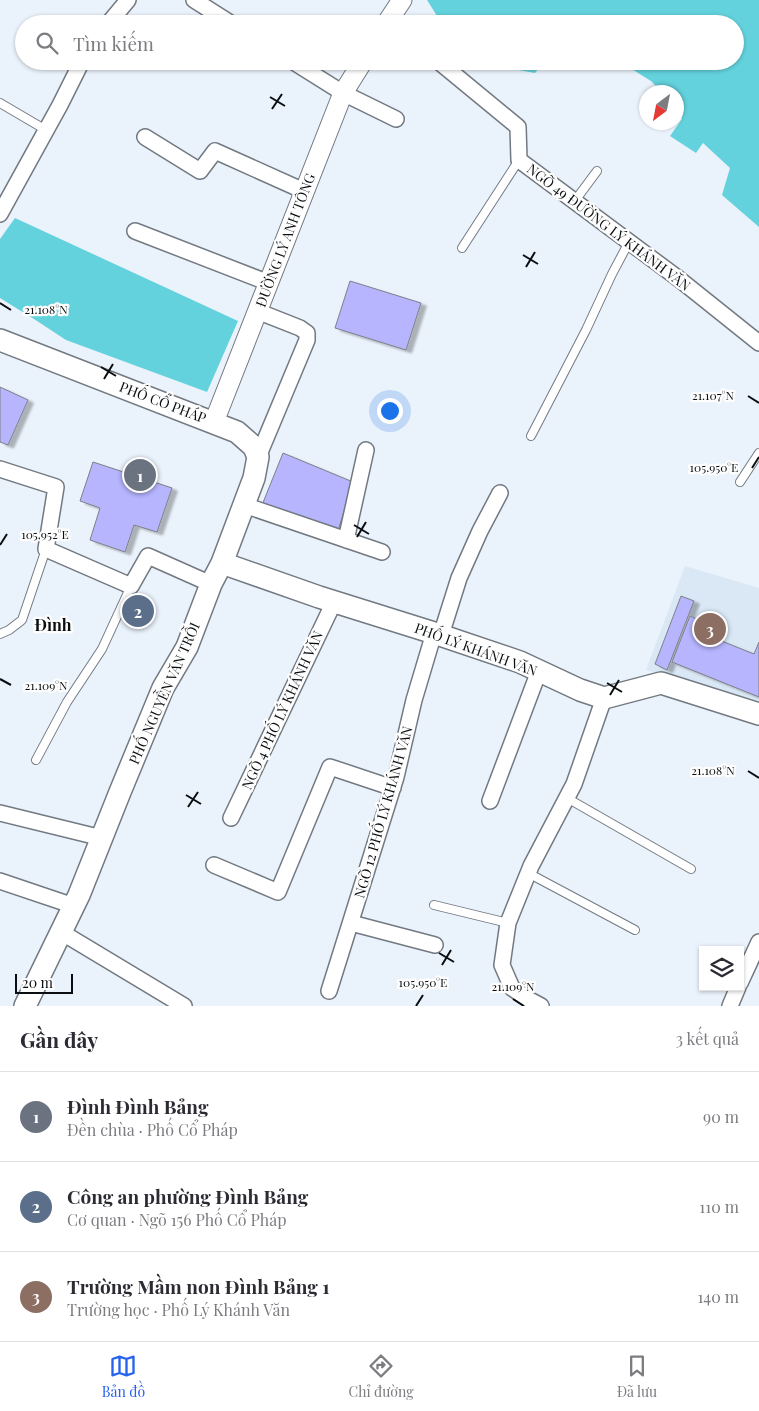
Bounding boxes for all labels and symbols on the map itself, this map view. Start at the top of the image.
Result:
north arrow [639,85,684,130]
street label: NGÕ 49 ĐƯỜNG LÝ KHÁNH VĂN [523,159,695,295]
street label: ĐƯỜNG LÝ ANH TÔNG [251,170,319,310]
text: 21.108°N [24,301,68,317]
street label: PHỐ CỔ PHÁP [117,374,210,427]
text: 21.107°N [692,387,735,403]
your location [377,398,403,424]
pin: 1 [124,456,156,494]
text: 105.950°E [690,459,738,475]
text: 105.952°E [21,526,69,542]
pin: 2 [122,592,154,630]
pin: 3 [694,610,726,648]
district label: Đình [34,614,72,635]
street label: PHỐ LÝ KHÁNH VĂN [412,615,541,680]
street label: PHỐ NGUYỄN VĂN TRỖI [121,617,204,767]
street label: NGÕ 4 PHỐ LÝ KHÁNH VĂN [234,626,327,792]
text: 21.109°N [24,677,68,693]
street label: NGÕ 12 PHỐ LÝ KHÁNH VĂN [346,723,417,900]
text: 21.108°N [691,762,735,778]
scale bar [15,971,72,994]
text: 105.950°E [399,974,447,990]
text: 21.109°N [491,978,535,994]

